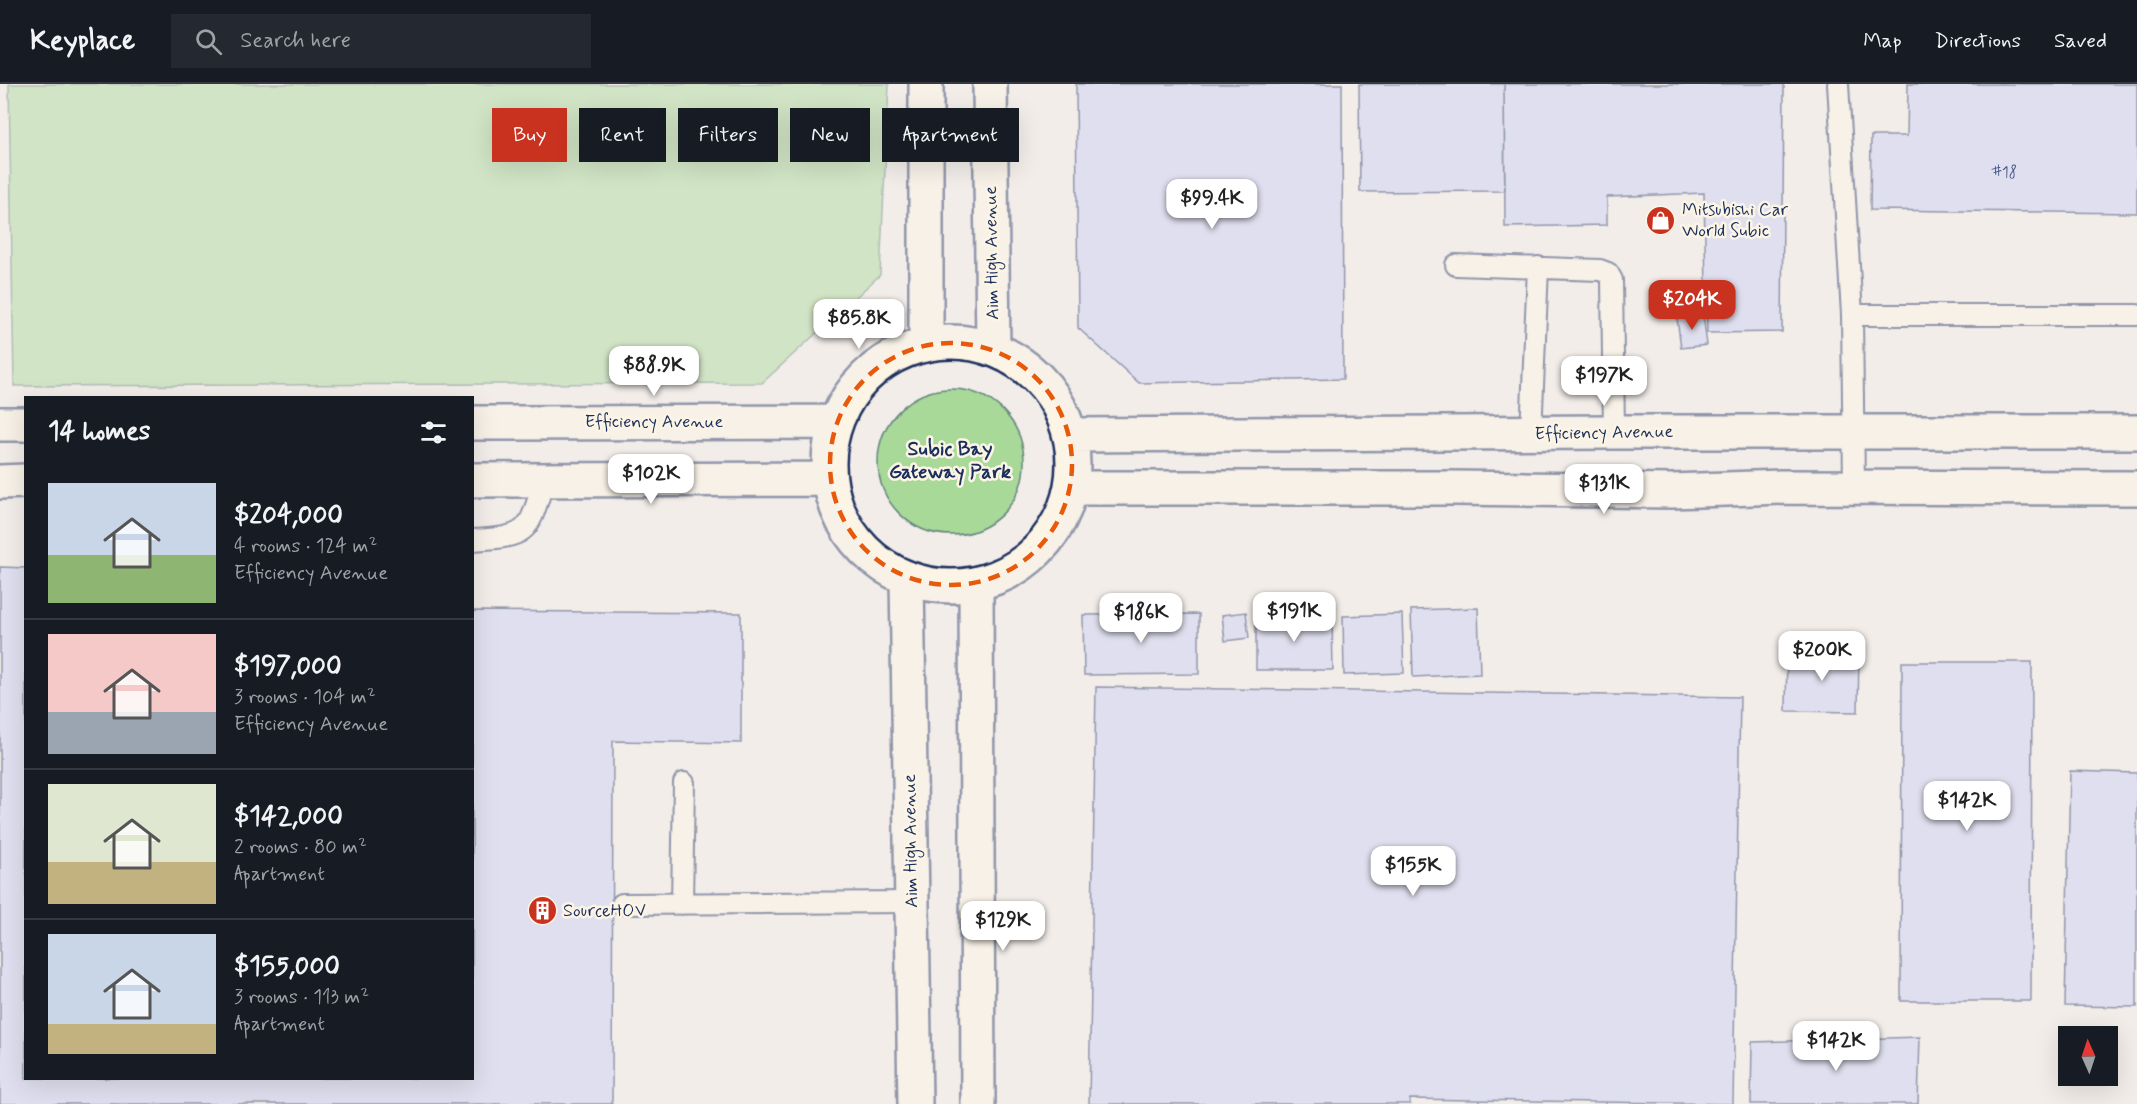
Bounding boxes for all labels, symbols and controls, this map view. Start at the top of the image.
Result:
search box [171,14,591,68]
text: Keyplace [30,23,135,60]
icon: search [192,25,225,58]
text: Search here [240,27,351,55]
text: Map [1863,27,1902,55]
text: Directions [1935,27,2021,55]
text: Saved [2054,27,2107,55]
chip: Buy [492,108,567,162]
chip: Rent [579,108,666,162]
chip: Filters [678,108,778,162]
chip: New [790,108,870,162]
chip: Apartment [882,108,1019,162]
house number: #18 [1991,163,2017,183]
pin: $99.4K [1163,179,1261,230]
text: $99.4K [1180,185,1244,212]
street label: Aim High Avenue [979,186,1006,320]
place label: Mitsubishi Car World Subic [1682,198,1788,243]
shop icon: Mitsubishi Car World Subic [1645,204,1677,236]
pin: $204K [1650,280,1734,331]
text: $204K [1663,286,1721,313]
pin: $85.8K [810,299,908,350]
text: $85.8K [827,305,891,332]
pin: $88.9K [605,346,703,397]
text: $88.9K [623,352,685,379]
pin: $197K [1562,356,1646,407]
text: $197K [1575,362,1633,389]
street label: Efficiency Avenue [585,410,723,434]
text: 14 homes [48,415,150,449]
icon: filters [417,416,450,449]
street label: Efficiency Avenue [1534,420,1674,446]
district label: Subic Bay Gateway Park [889,436,1011,486]
pin: $102K [609,454,693,505]
text: $102K [622,460,680,487]
pin: $131K [1562,464,1646,515]
text: $131K [1578,470,1630,497]
text: $204,000 [234,499,343,533]
icon: home [96,507,168,579]
text: 4 rooms · 124 m² [234,533,377,560]
text: Efficiency Avenue [234,560,388,587]
pin: $191K [1252,592,1336,643]
pin: $186K [1099,593,1183,644]
text: $191K [1267,598,1321,625]
text: $186K [1113,599,1169,626]
pin: $200K [1780,631,1864,682]
text: $200K [1792,637,1852,664]
text: $197,000 [234,650,342,684]
icon: home [96,658,168,730]
text: 3 rooms · 104 m² [234,684,376,711]
text: Efficiency Avenue [234,711,388,738]
street label: Aim High Avenue [898,774,925,908]
pin: $142K [1925,781,2009,832]
text: $142K [1938,787,1996,814]
text: $142,000 [234,800,343,834]
icon: home [96,808,168,880]
text: 2 rooms · 80 m² [234,834,367,861]
pin: $155K [1371,846,1455,897]
text: $155K [1385,852,1441,879]
text: Apartment [234,861,325,888]
building icon: SourceHOV [526,895,558,927]
place label: SourceHOV [563,899,646,923]
pin: $129K [961,901,1045,952]
text: $129K [975,907,1031,934]
text: $155,000 [234,950,340,984]
icon: home [96,958,168,1030]
text: 3 rooms · 113 m² [234,984,369,1011]
text: Apartment [234,1011,325,1038]
pin: $142K [1794,1021,1878,1072]
north arrow [2058,1026,2118,1086]
map controls [2058,1026,2118,1086]
text: $142K [1807,1027,1865,1054]

